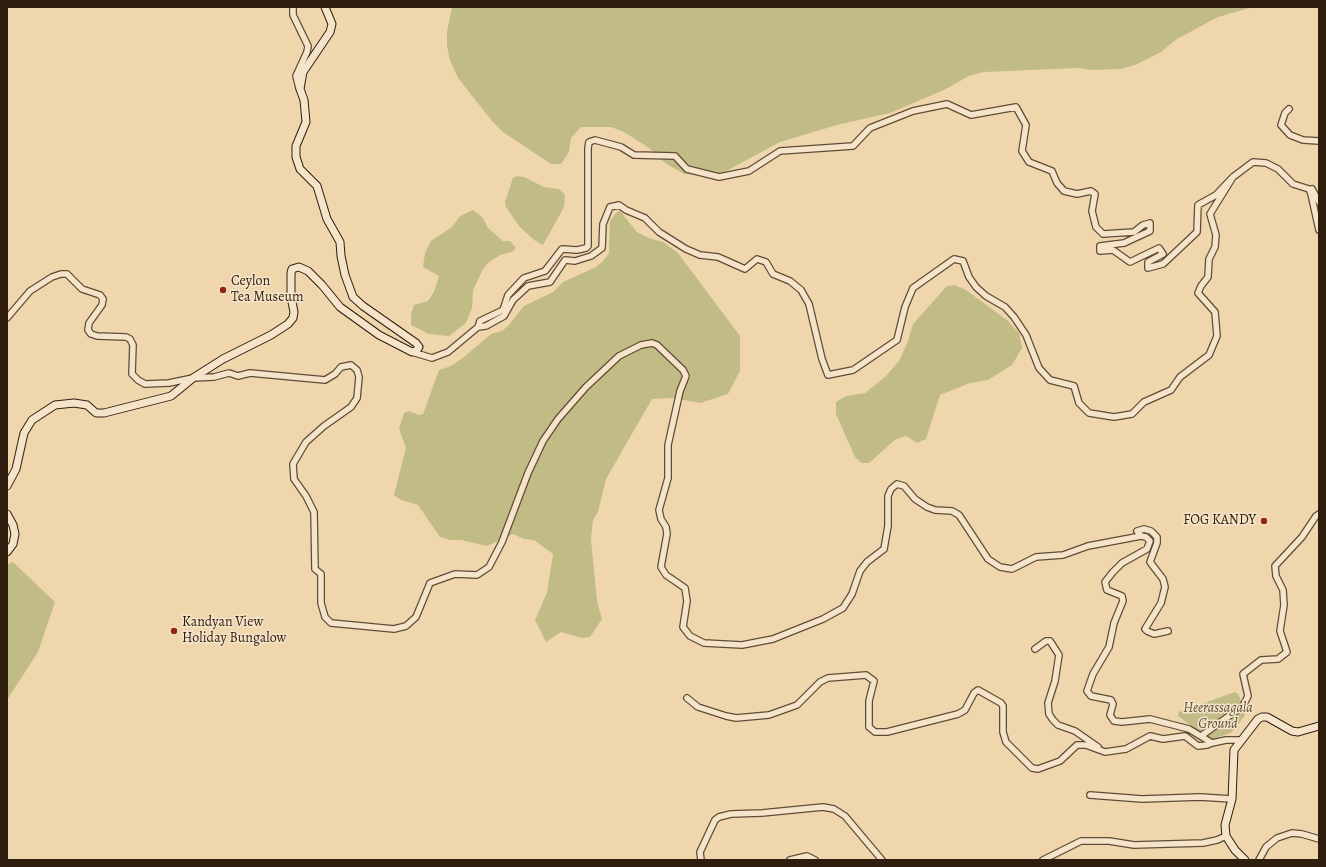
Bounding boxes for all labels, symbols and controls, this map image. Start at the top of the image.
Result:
place label: Ceylon Tea Museum [231,274,304,306]
marker: Ceylon Tea Museum [218,285,228,295]
place label: FOG KANDY [1183,513,1256,529]
marker: FOG KANDY [1259,516,1269,526]
place label: Kandyan View Holiday Bungalow [182,615,286,648]
marker: Kandyan View Holiday Bungalow [169,626,179,636]
park label: Heerassagala Ground [1183,701,1253,734]

